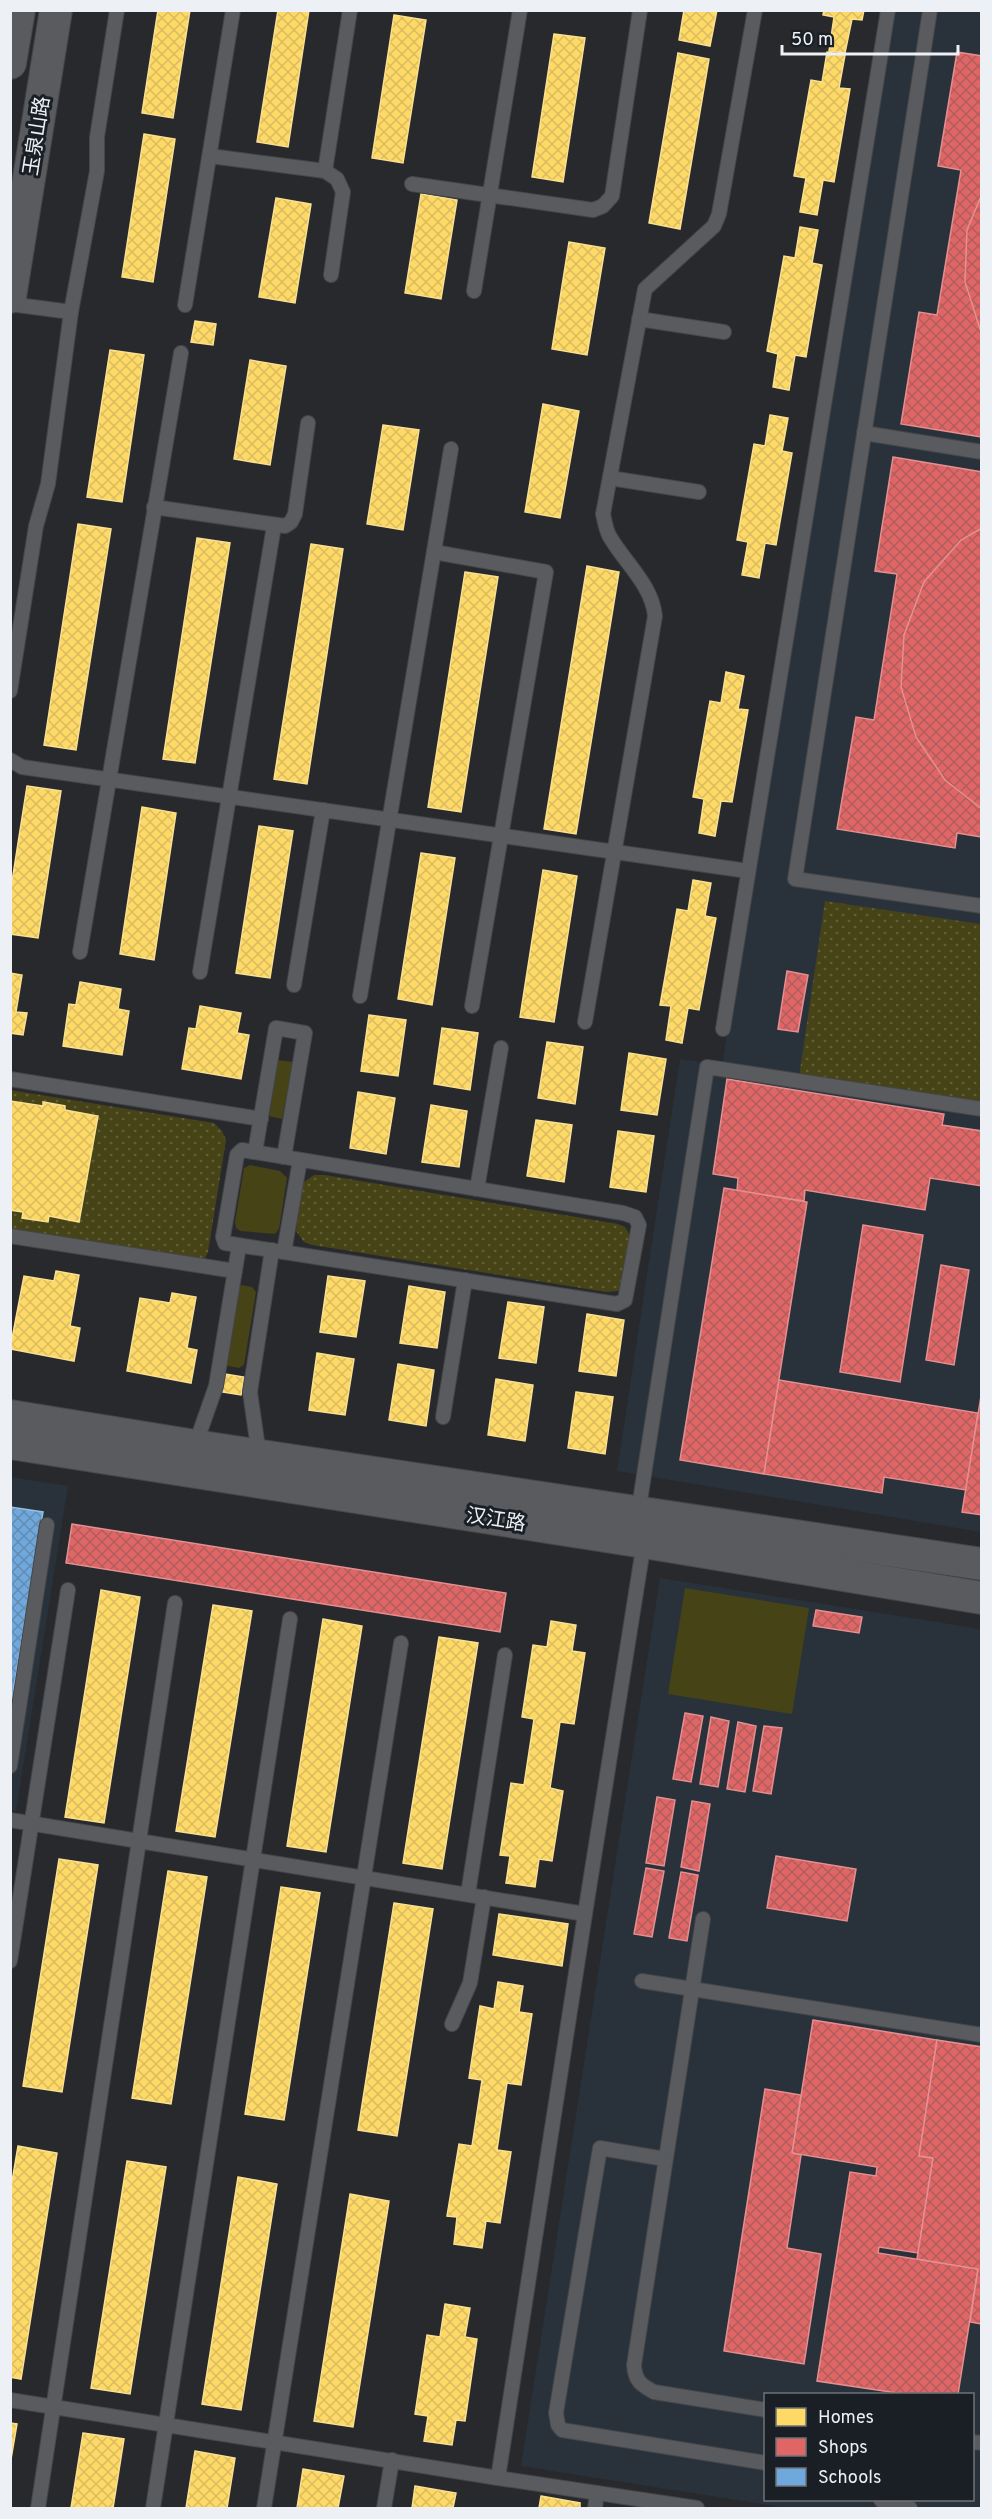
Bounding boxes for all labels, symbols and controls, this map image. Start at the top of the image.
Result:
scale bar [782,18,958,56]
text: 50 m [791,29,833,52]
street label: 玉泉山路 [19,95,57,178]
street label: 汉江路 [464,1503,527,1539]
legend [764,2393,974,2501]
text: Homes [818,2407,874,2430]
text: Shops [818,2437,868,2460]
text: Schools [818,2467,881,2490]

